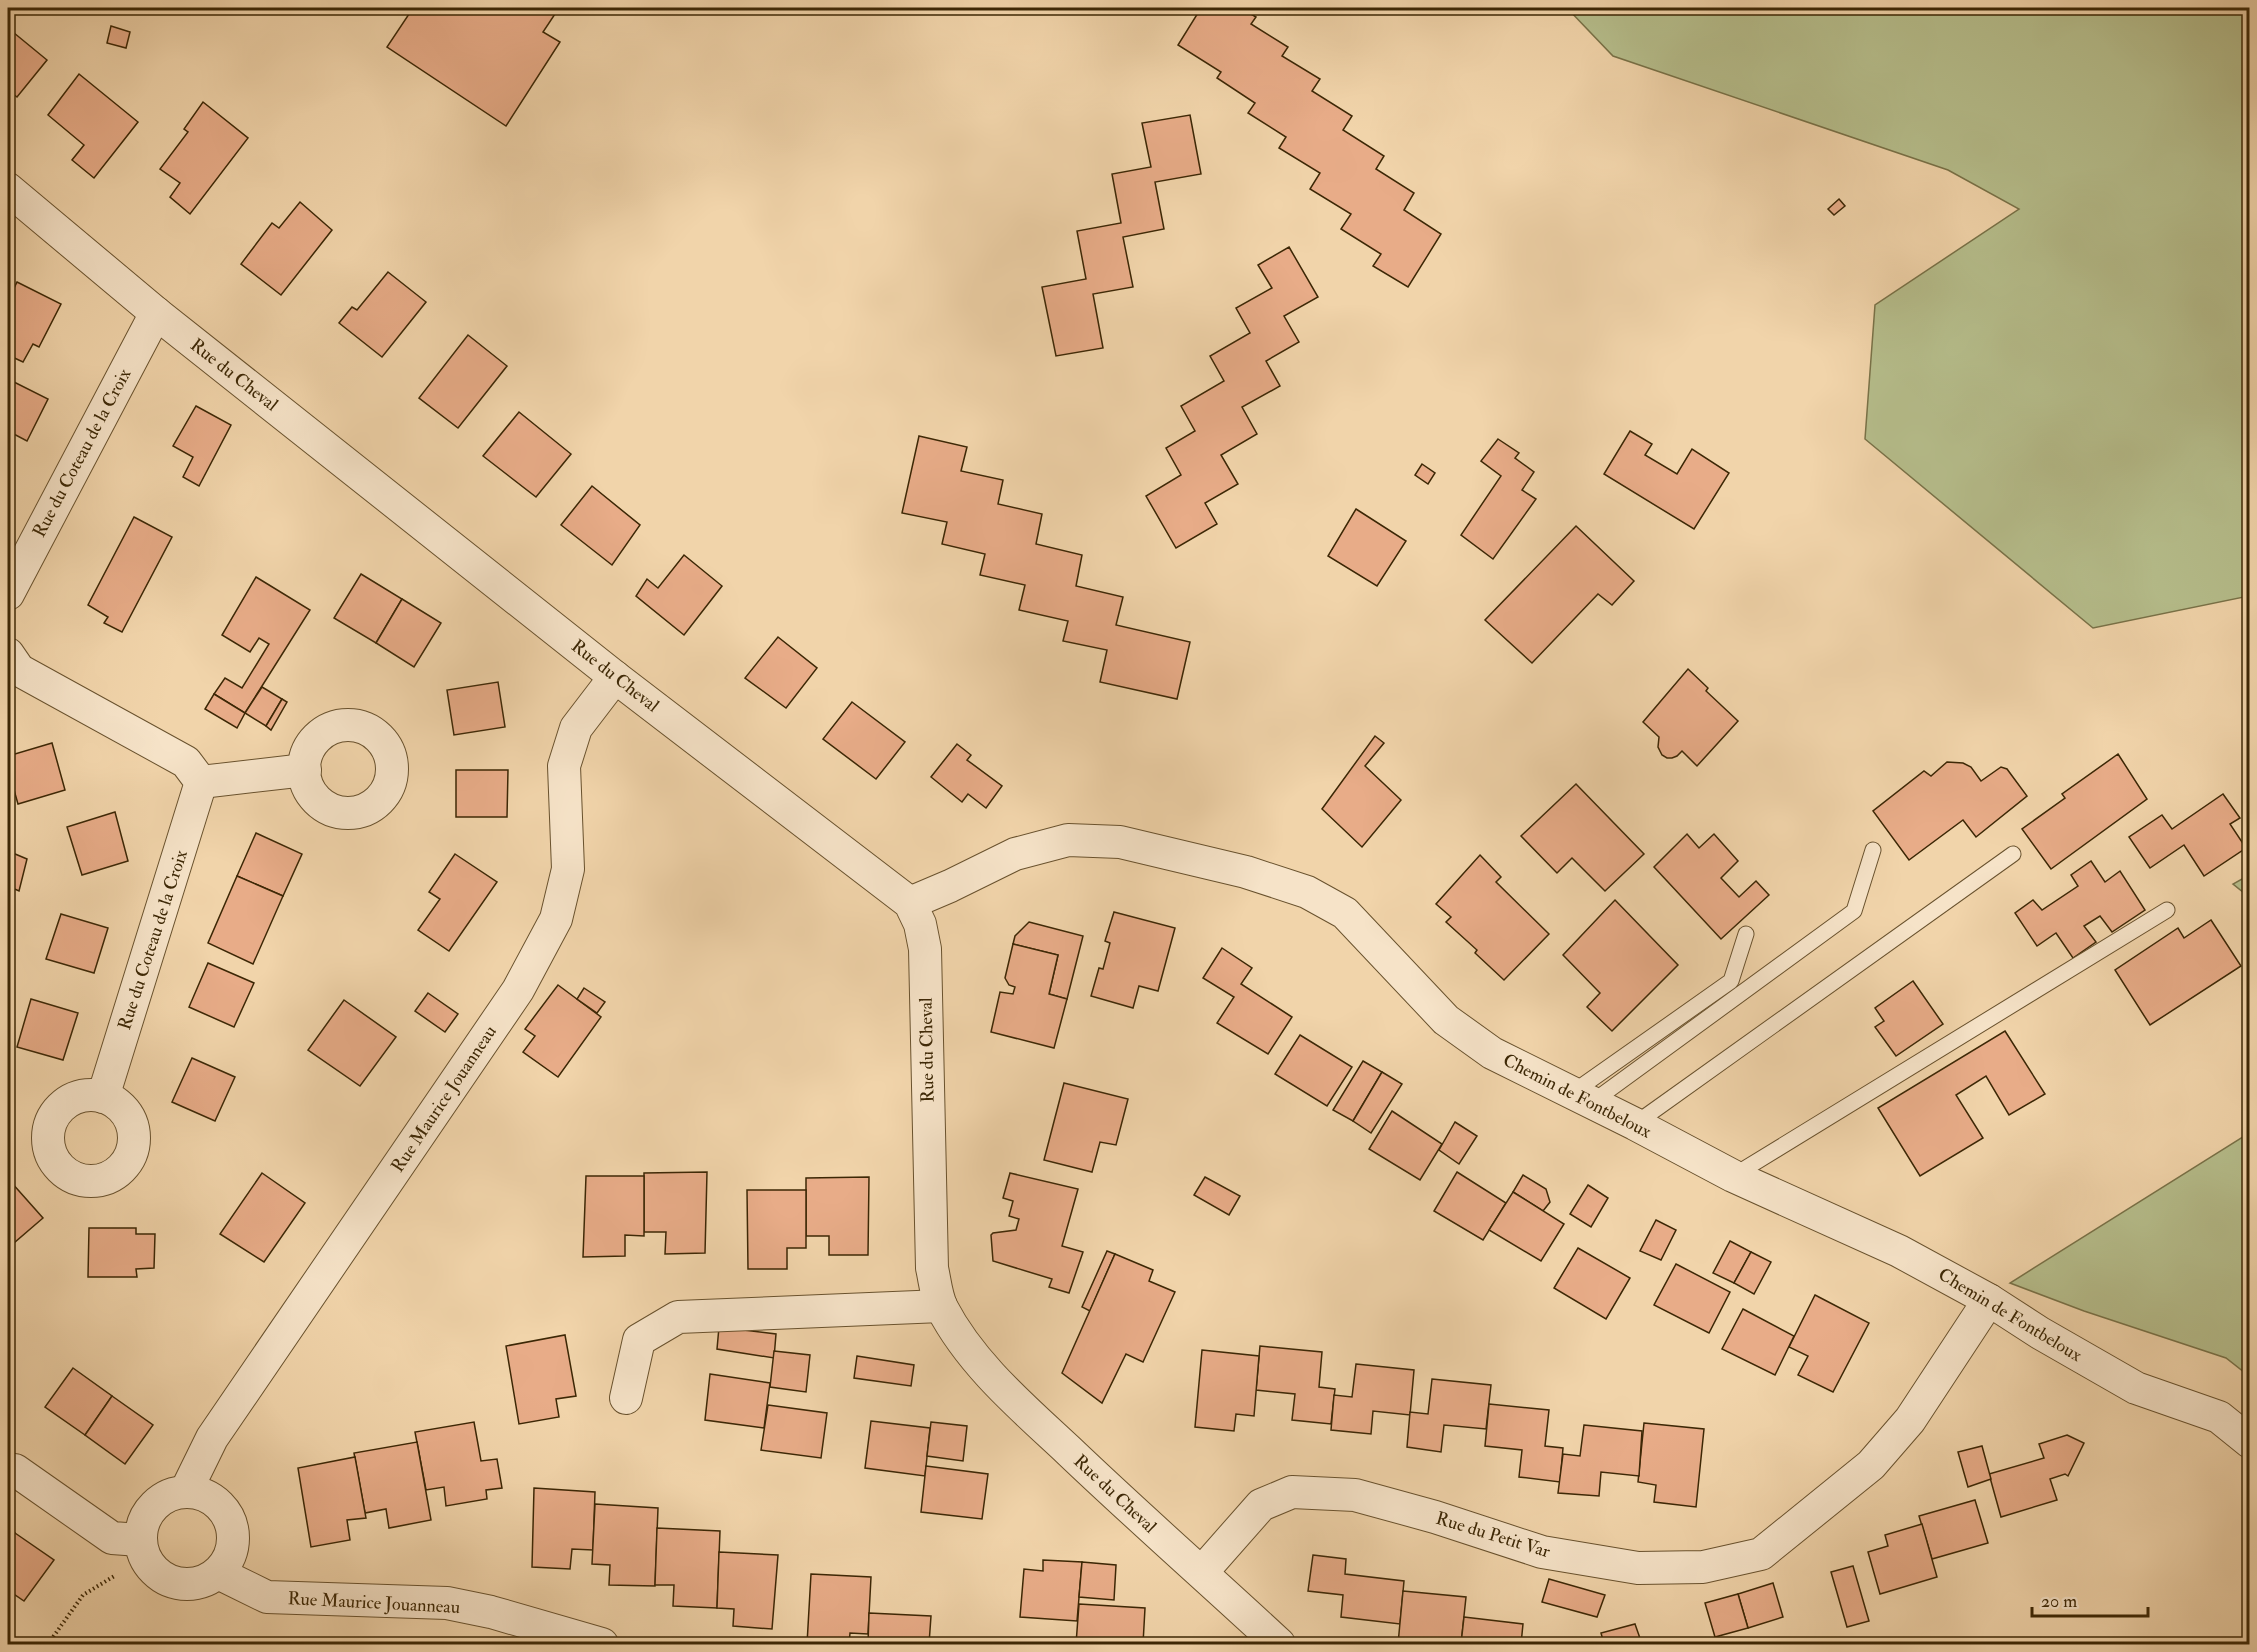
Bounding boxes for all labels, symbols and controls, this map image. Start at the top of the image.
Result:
street label: Rue du Cheval [185,334,283,417]
street label: Rue du Coteau de la Croix [28,365,136,541]
street label: Rue du Cheval [566,635,664,718]
street label: Rue du Coteau de la Croix [113,847,193,1033]
street label: Rue du Cheval [915,997,939,1103]
street label: Rue Maurice Jouanneau [386,1021,502,1177]
street label: Chemin de Fontbeloux [1499,1049,1655,1143]
street label: Chemin de Fontbeloux [1934,1263,2086,1367]
street label: Rue du Cheval [1069,1450,1162,1539]
street label: Rue du Petit Var [1433,1507,1553,1563]
scale bar [2032,1580,2148,1618]
street label: Rue Maurice Jouanneau [287,1587,461,1619]
text: 20 m [2041,1590,2077,1613]

